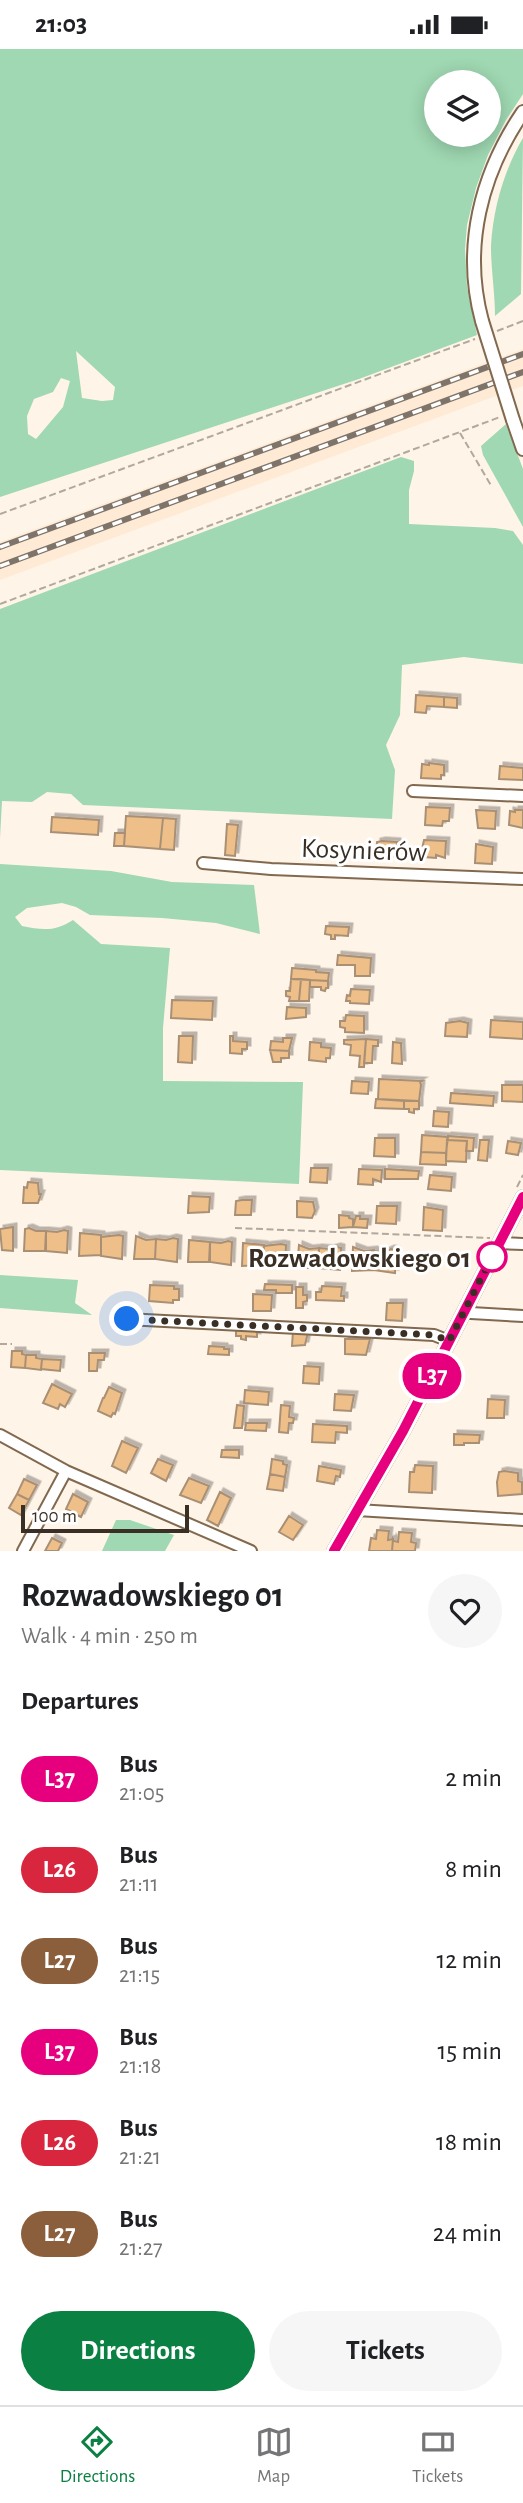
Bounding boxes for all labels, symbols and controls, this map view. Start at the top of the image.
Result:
text: 21:03 [35,11,87,37]
map controls [424,70,501,147]
button: layers [424,70,501,147]
street label: Kosynierów [300,835,428,867]
marker: Rozwadowskiego 01 [477,1242,507,1272]
place label: Rozwadowskiego 01 [248,1245,471,1273]
your location [109,1301,144,1336]
line badge: L37 [392,1353,472,1399]
text: L37 [416,1364,448,1388]
scale bar [21,1502,189,1534]
text: 100 m [32,1507,77,1526]
button: heart [428,1574,502,1648]
text: Rozwadowskiego 01 [21,1580,284,1613]
text: Walk · 4 min · 250 m [21,1625,198,1648]
text: Departures [21,1688,139,1714]
text: Bus [119,1751,158,1777]
text: 2 min [445,1765,502,1791]
text: L37 [44,1767,75,1791]
text: 21:05 [119,1782,164,1805]
text: Bus [119,1842,158,1868]
text: 8 min [445,1856,502,1882]
text: L26 [43,1858,76,1882]
text: 21:11 [119,1873,158,1896]
text: Bus [119,1933,158,1959]
text: 12 min [436,1947,502,1973]
text: L27 [43,1949,76,1973]
text: 21:15 [119,1964,160,1987]
text: Bus [119,2024,158,2050]
text: 15 min [437,2038,502,2064]
text: L37 [44,2040,75,2064]
text: 21:18 [119,2055,161,2078]
text: Bus [119,2115,158,2141]
text: 18 min [436,2129,502,2155]
text: L26 [43,2131,76,2155]
text: 21:21 [119,2146,161,2169]
text: Bus [119,2206,158,2232]
text: 24 min [433,2220,502,2246]
text: L27 [43,2222,76,2246]
text: 21:27 [119,2237,163,2260]
button: Directions [21,2311,255,2391]
button: Tickets [269,2311,502,2391]
tab: Directions [60,2423,135,2488]
tab: Map [255,2423,293,2488]
tab: Tickets [412,2423,463,2488]

